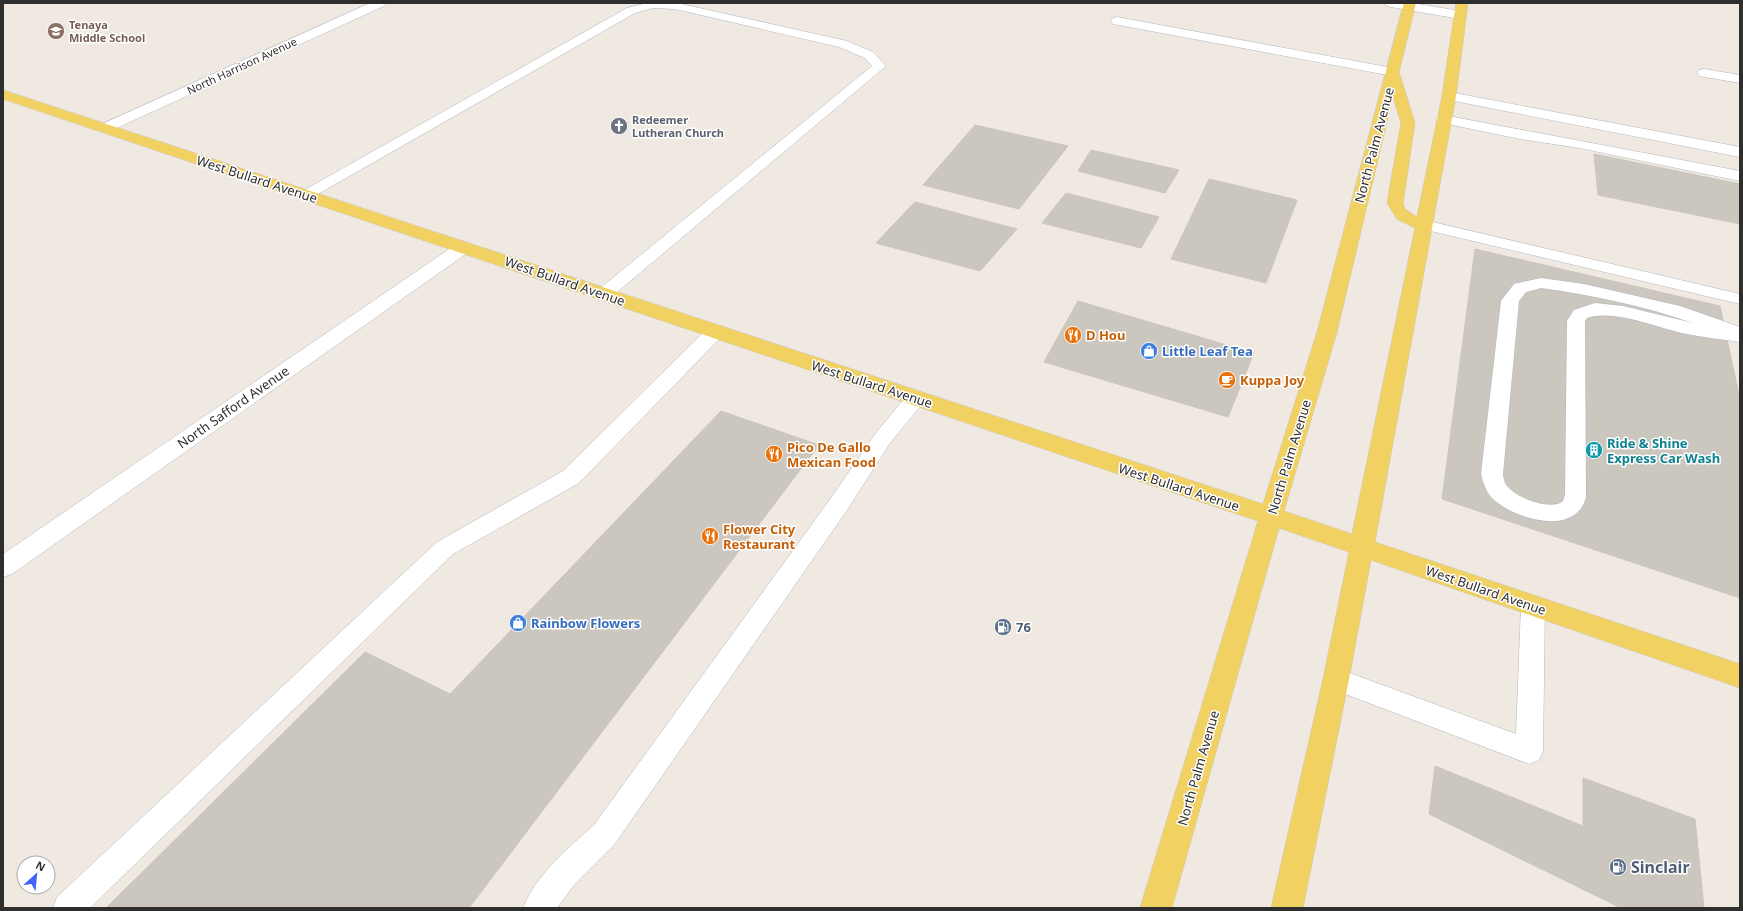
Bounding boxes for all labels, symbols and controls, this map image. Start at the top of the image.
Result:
place label: Tenaya Middle School [69,17,145,45]
school or university icon: Tenaya Middle School [46,21,66,41]
street label: North Harrison Avenue [184,33,299,98]
street label: North Palm Avenue [1350,85,1398,205]
place label: Redeemer Lutheran Church [632,112,724,140]
church icon: Redeemer Lutheran Church [609,116,629,136]
street label: West Bullard Avenue [194,151,320,207]
street label: West Bullard Avenue [502,252,628,310]
restaurant icon: D Hou [1063,325,1083,345]
place label: D Hou [1086,326,1125,344]
shop icon: Little Leaf Tea [1139,341,1159,361]
place label: Little Leaf Tea [1162,342,1253,360]
street label: West Bullard Avenue [809,356,935,412]
street label: North Safford Avenue [174,362,292,452]
cafe icon: Kuppa Joy [1217,370,1237,390]
place label: Kuppa Joy [1240,371,1305,389]
street label: North Palm Avenue [1263,398,1315,516]
place label: Ride & Shine Express Car Wash [1607,434,1720,467]
place label: Pico De Gallo Mexican Food [787,438,876,471]
building icon: Ride & Shine Express Car Wash [1584,440,1604,460]
restaurant icon: Pico De Gallo Mexican Food [764,444,784,464]
street label: West Bullard Avenue [1116,459,1242,515]
place label: Flower City Restaurant [723,520,796,553]
restaurant icon: Flower City Restaurant [700,526,720,546]
street label: West Bullard Avenue [1423,561,1549,619]
shop icon: Rainbow Flowers [508,613,528,633]
place label: Rainbow Flowers [531,614,640,632]
fuel station icon: 76 [993,617,1013,637]
place label: 76 [1016,618,1031,636]
street label: North Palm Avenue [1173,708,1223,828]
north arrow [16,855,56,895]
place label: Sinclair [1631,856,1690,878]
text: N [33,857,48,874]
fuel station icon: Sinclair [1608,857,1628,877]

